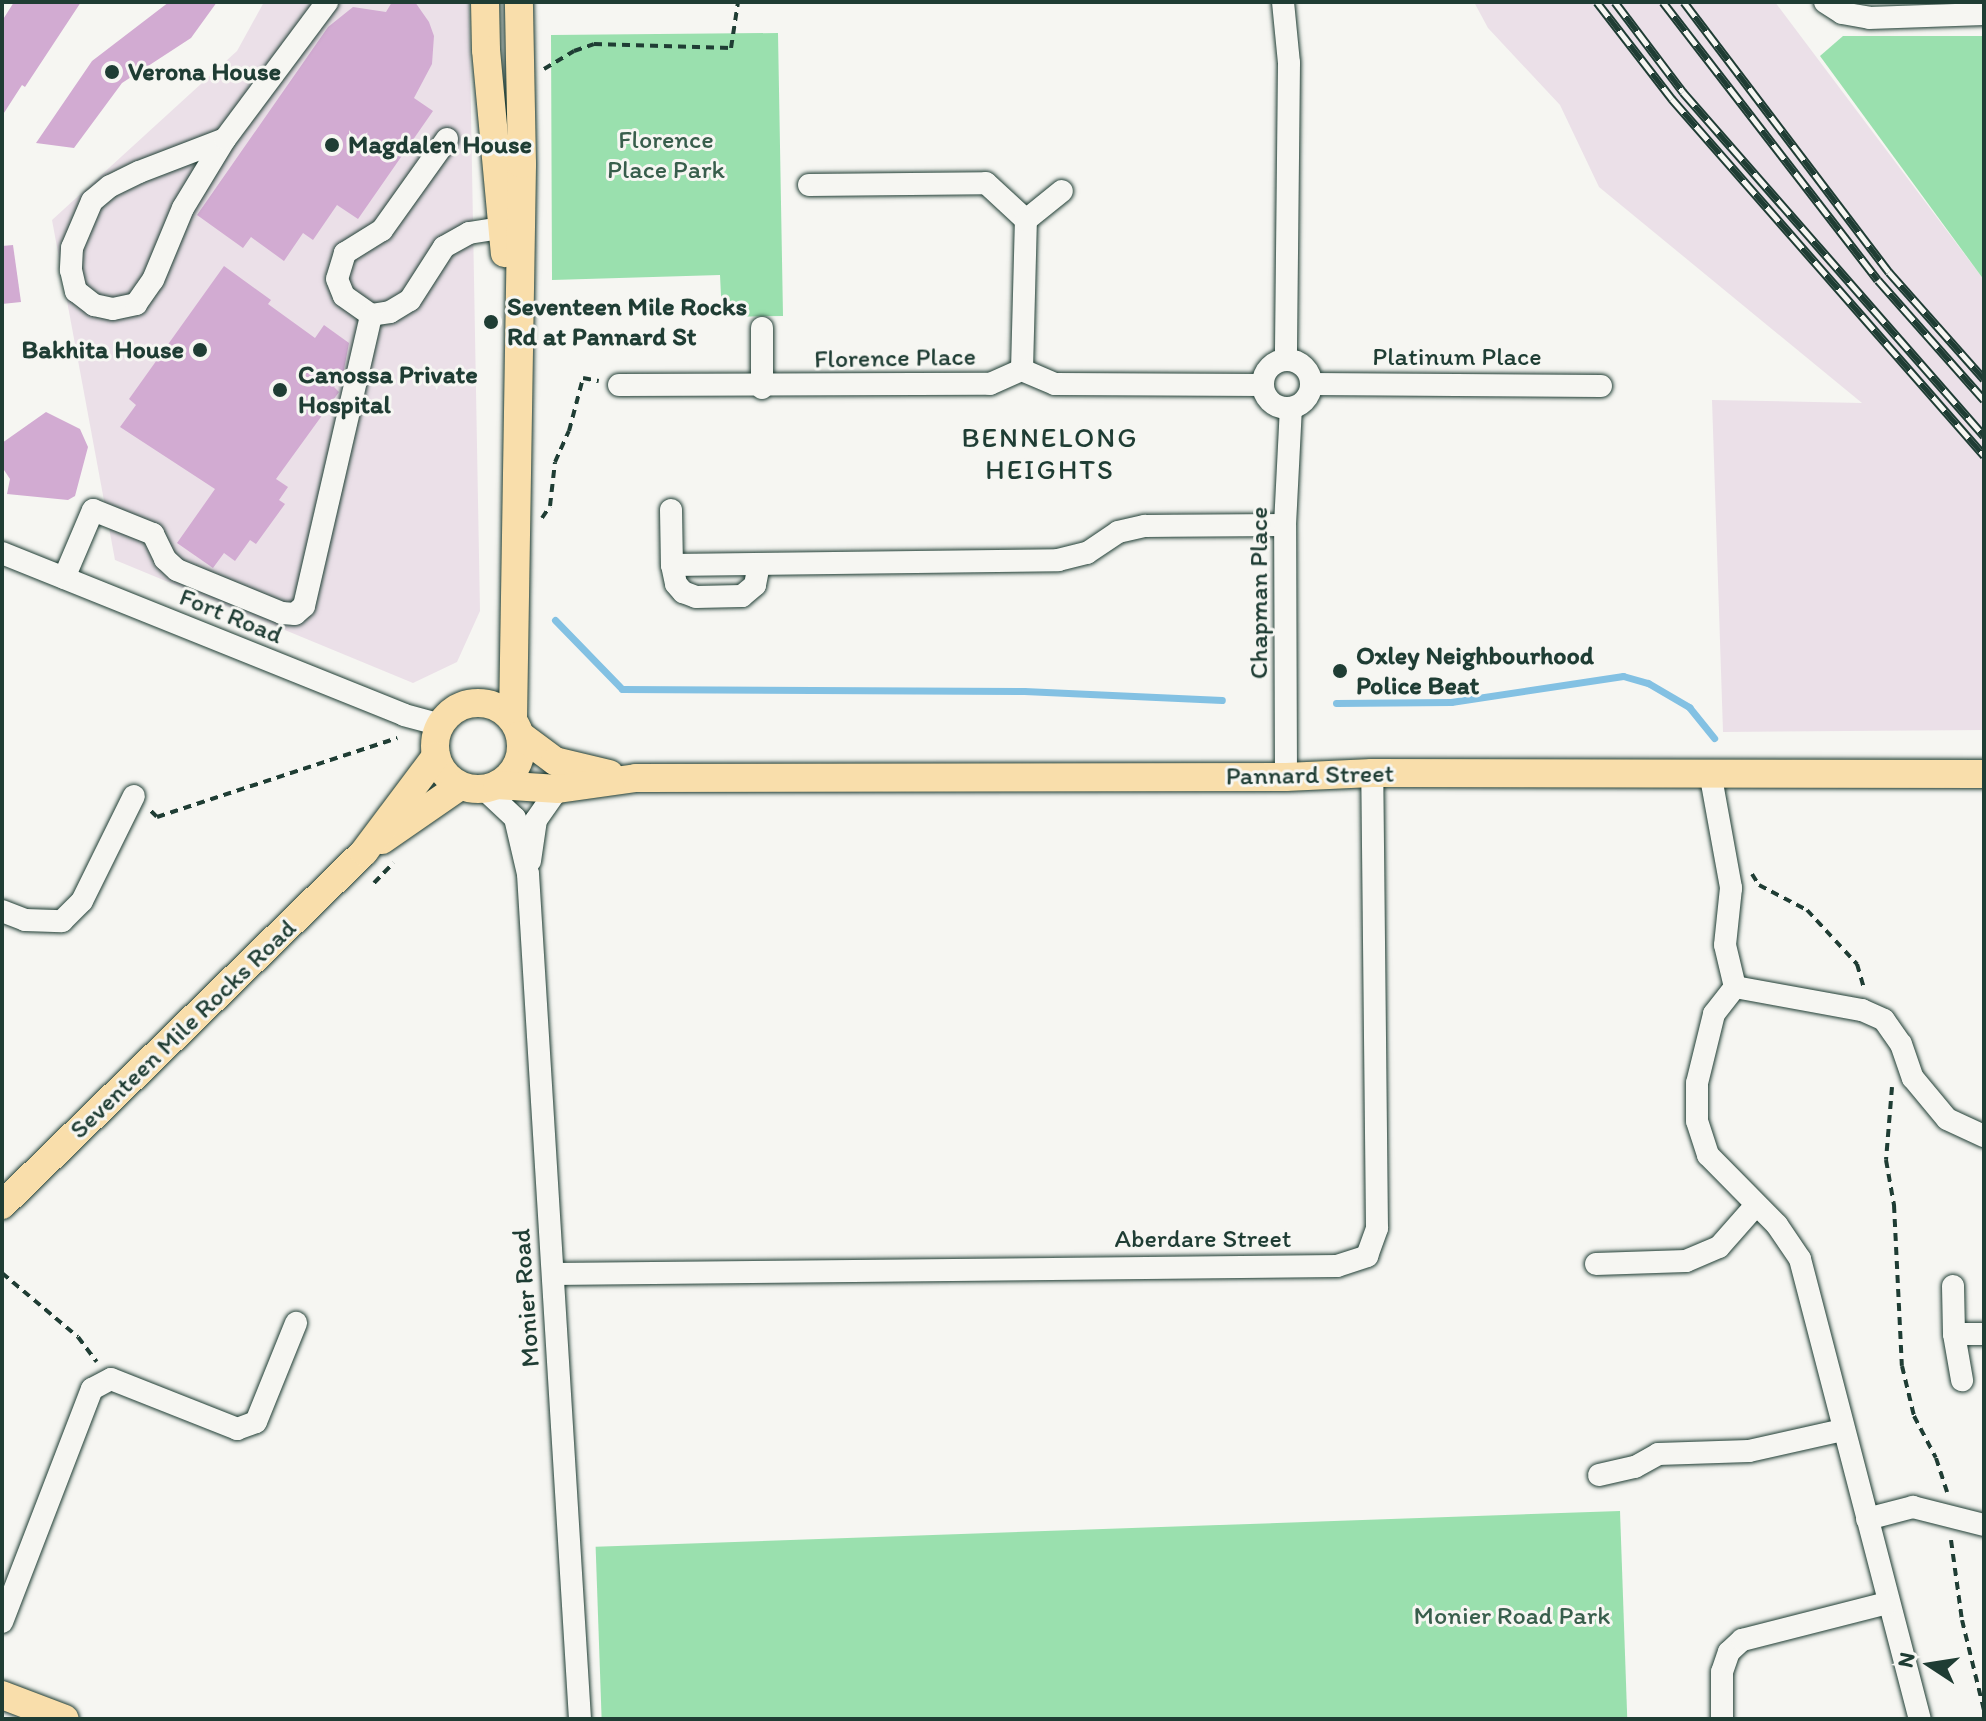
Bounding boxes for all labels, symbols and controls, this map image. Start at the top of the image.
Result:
place label: Verona House [128,56,281,88]
marker: Verona House [103,63,121,81]
park label: Florence Place Park [608,124,724,186]
place label: Magdalen House [348,129,532,161]
marker: Magdalen House [323,136,341,154]
place label: Seventeen Mile Rocks Rd at Pannard St [507,291,746,352]
marker: Seventeen Mile Rocks Rd at Pannard St [482,313,500,331]
place label: Bakhita House [22,334,184,366]
marker: Bakhita House [191,341,209,359]
street label: Florence Place [814,341,976,375]
street label: Platinum Place [1373,341,1541,373]
place label: Canossa Private Hospital [298,359,478,420]
marker: Canossa Private Hospital [269,379,291,401]
district label: BENNELONG HEIGHTS [961,420,1139,486]
street label: Chapman Place [1243,507,1275,679]
street label: Fort Road [175,581,287,651]
place label: Oxley Neighbourhood Police Beat [1356,640,1594,702]
marker: Oxley Neighbourhood Police Beat [1331,662,1349,680]
street label: Pannard Street [1226,758,1394,792]
street label: Seventeen Mile Rocks Road [64,913,302,1145]
street label: Aberdare Street [1115,1223,1291,1255]
street label: Monier Road [506,1227,546,1369]
park label: Monier Road Park [1414,1600,1610,1632]
north arrow [1890,1625,1970,1705]
text: N [1891,1650,1921,1670]

